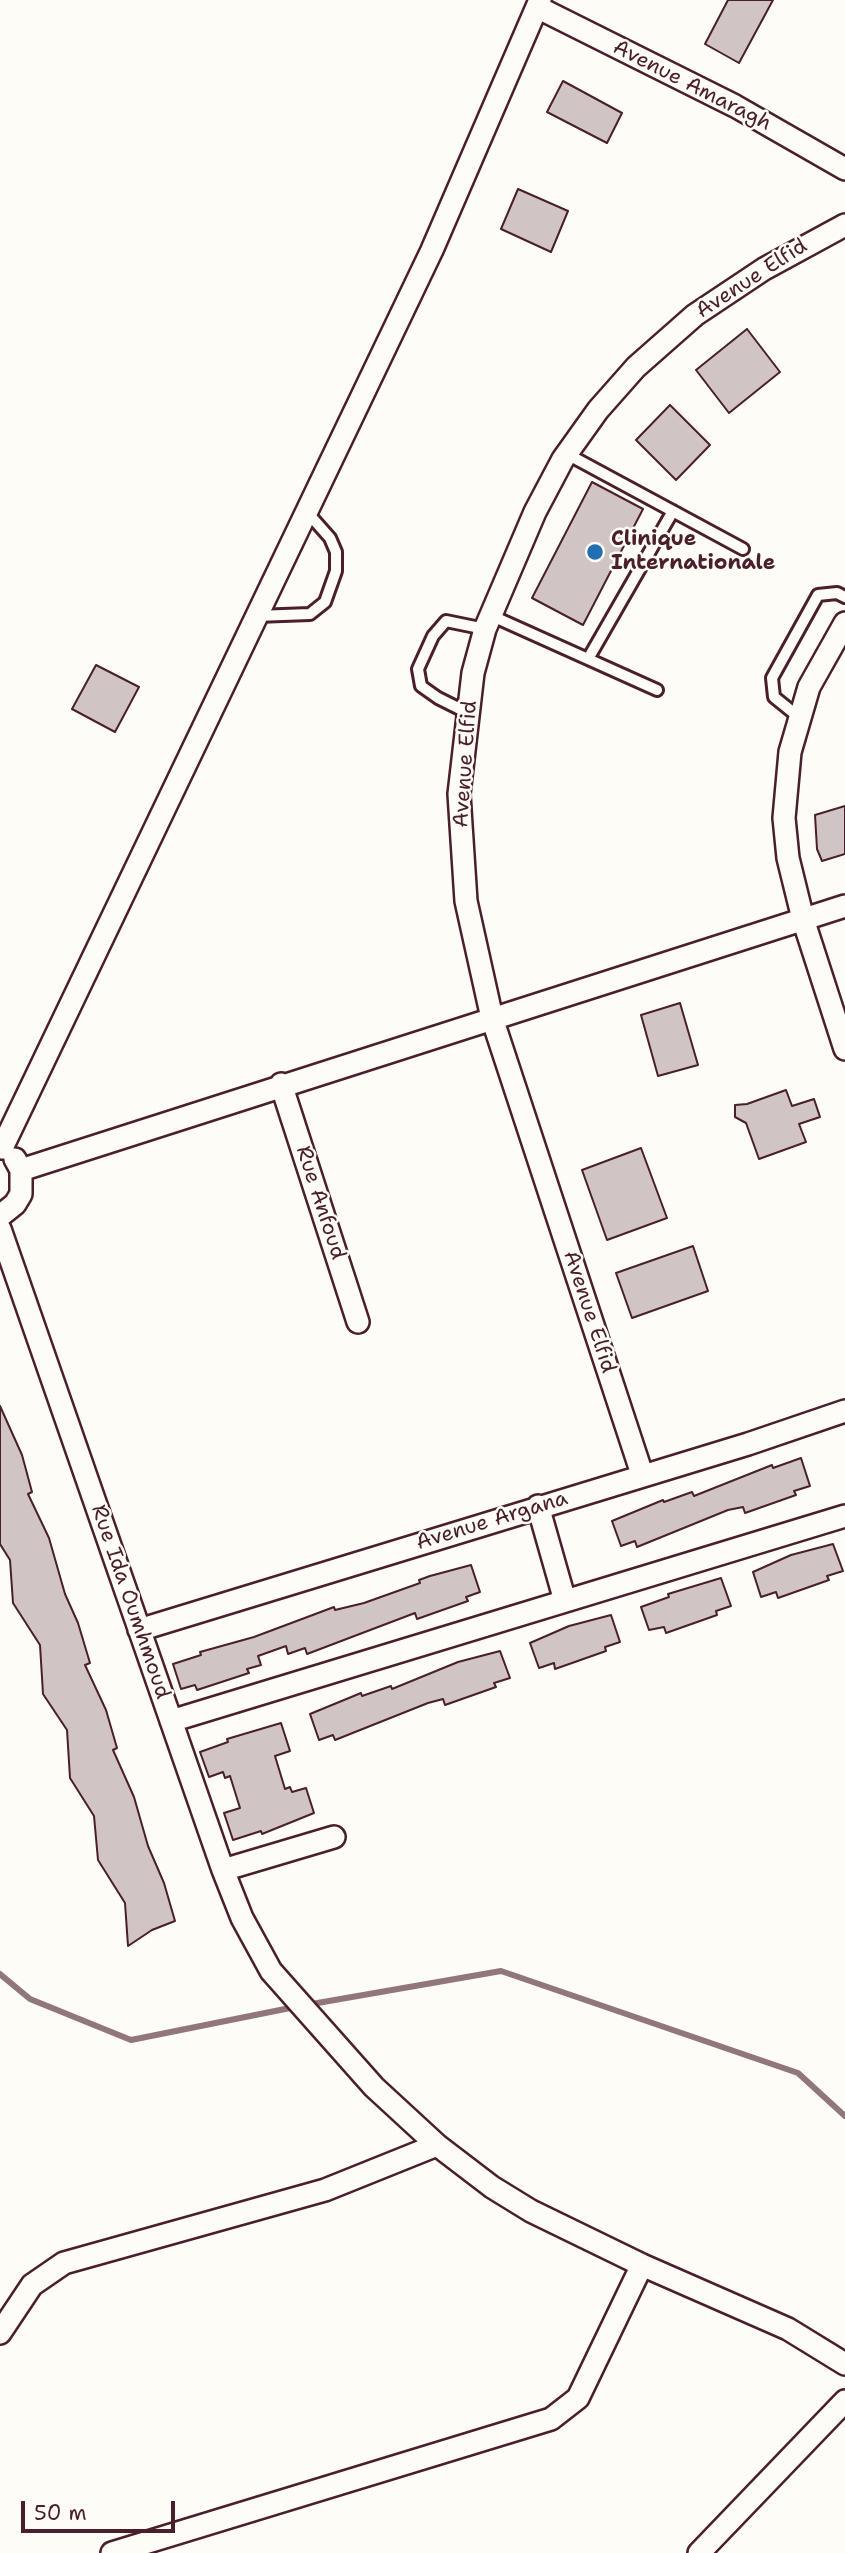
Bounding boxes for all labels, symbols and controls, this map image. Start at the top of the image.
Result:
street label: Avenue Amaragh [609,35,775,137]
street label: Avenue Elfid [692,234,812,324]
place label: Clinique Internationale [611,527,775,577]
marker: Clinique Internationale [585,542,605,562]
street label: Avenue Elfid [449,700,483,828]
street label: Rue Anfoud [290,1143,350,1263]
street label: Avenue Elfid [557,1248,621,1376]
street label: Avenue Argana [413,1486,571,1556]
street label: Rue Ida Oumhmoud [85,1502,175,1702]
scale bar [24,2486,178,2530]
text: 50 m [34,2499,87,2527]

